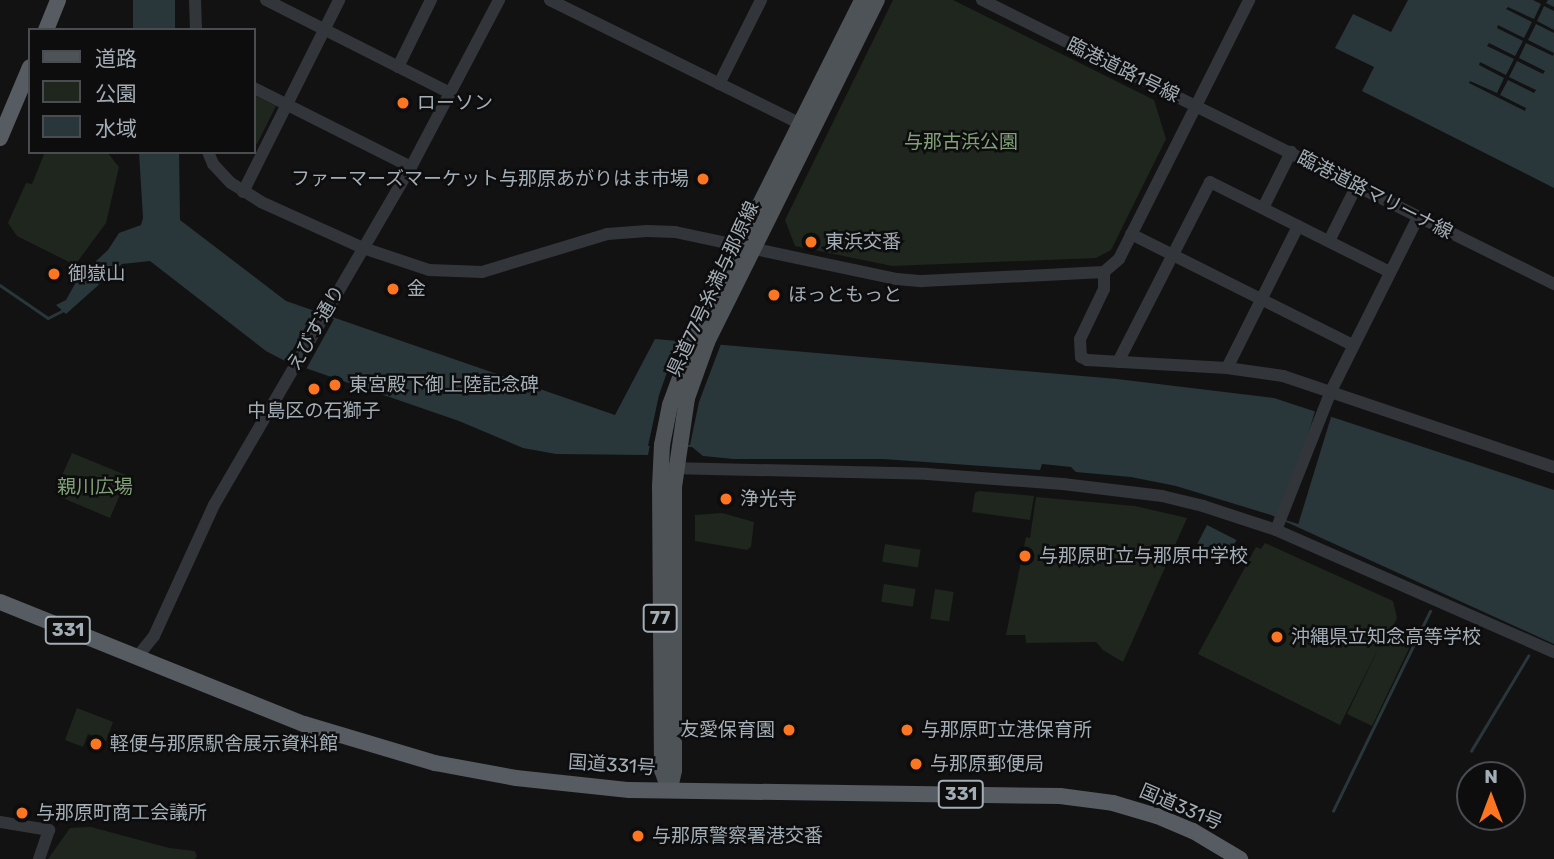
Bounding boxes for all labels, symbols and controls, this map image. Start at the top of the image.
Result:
legend [28,28,256,154]
street label: 臨港道路1号線 [1063,33,1183,107]
text: 道路 [95,46,137,71]
text: 公園 [95,81,137,106]
place label: ローソン [417,92,493,114]
marker: ローソン [395,95,411,111]
text: 水域 [95,116,137,141]
park label: 与那古浜公園 [904,131,1018,153]
street label: 臨港道路マリーナ線 [1294,146,1456,244]
place label: ファーマーズマーケット与那原あがりはま市場 [290,168,689,190]
marker: ファーマーズマーケット与那原あがりはま市場 [695,171,711,187]
street label: 県道77号糸満与那原線 [662,198,764,380]
place label: 東浜交番 [825,231,901,253]
marker: 東浜交番 [803,234,819,250]
place label: 御嶽山 [68,263,125,285]
marker: 御嶽山 [46,266,62,282]
place label: 金 [407,278,426,300]
street label: えびす通り [282,281,350,375]
marker: 金 [385,281,401,297]
place label: ほっともっと [788,284,902,306]
marker: ほっともっと [766,287,782,303]
place label: 東宮殿下御上陸記念碑 [349,374,539,396]
marker: 東宮殿下御上陸記念碑 [327,377,343,393]
marker: 中島区の石獅子 [306,381,322,397]
place label: 中島区の石獅子 [248,400,380,422]
park label: 親川広場 [57,476,133,498]
place label: 浄光寺 [740,488,797,510]
marker: 浄光寺 [718,491,734,507]
place label: 与那原町立与那原中学校 [1039,545,1248,567]
marker: 与那原町立与那原中学校 [1017,548,1033,564]
road number: 77 [642,604,678,632]
road number: 331 [43,616,92,644]
place label: 沖縄県立知念高等学校 [1291,626,1481,648]
marker: 沖縄県立知念高等学校 [1269,629,1285,645]
place label: 友愛保育園 [680,719,775,741]
place label: 与那原町立港保育所 [921,719,1092,741]
marker: 友愛保育園 [781,722,797,738]
marker: 与那原町立港保育所 [899,722,915,738]
place label: 軽便与那原駅舎展示資料館 [110,733,338,755]
marker: 軽便与那原駅舎展示資料館 [88,736,104,752]
street label: 国道331号 [567,751,657,779]
place label: 与那原郵便局 [930,753,1044,775]
marker: 与那原郵便局 [908,756,924,772]
north arrow [1456,761,1526,831]
text: N [1484,765,1498,788]
street label: 国道331号 [1136,779,1226,835]
road number: 331 [936,780,986,808]
place label: 与那原町商工会議所 [36,802,207,824]
marker: 与那原町商工会議所 [14,805,30,821]
place label: 与那原警察署港交番 [652,825,823,847]
marker: 与那原警察署港交番 [630,828,646,844]

